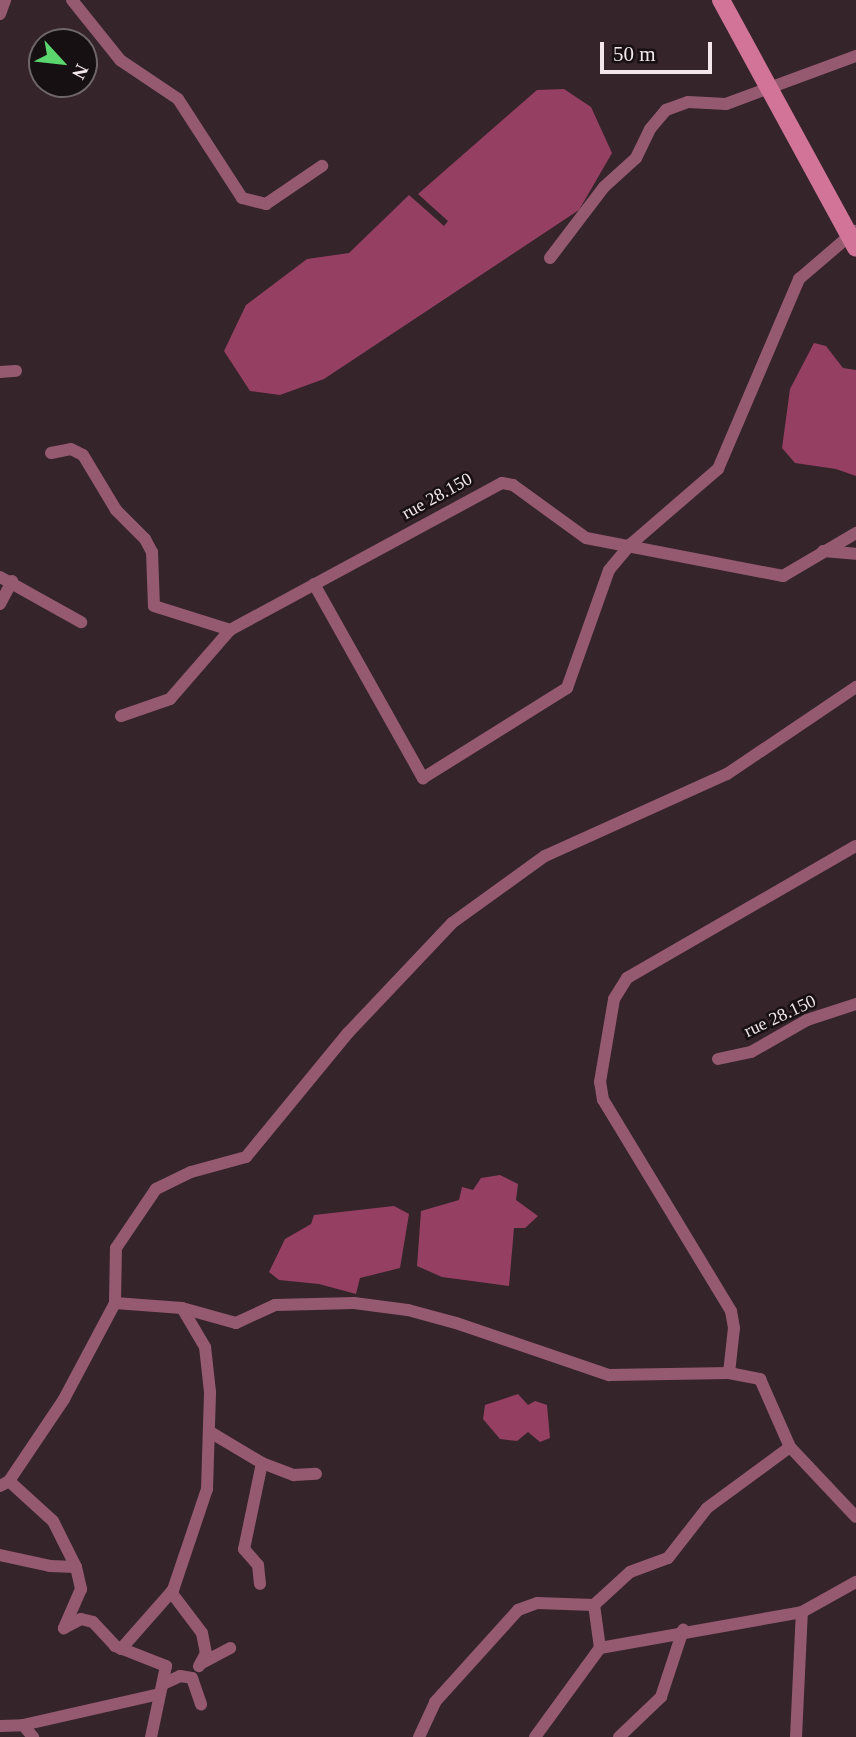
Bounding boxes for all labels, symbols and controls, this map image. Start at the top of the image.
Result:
north arrow [28,28,98,98]
scale bar [604,28,716,72]
text: 50 m [613,42,656,66]
text: N [68,61,93,83]
street label: rue 28.150 [398,468,476,524]
street label: rue 28.150 [741,990,819,1042]

